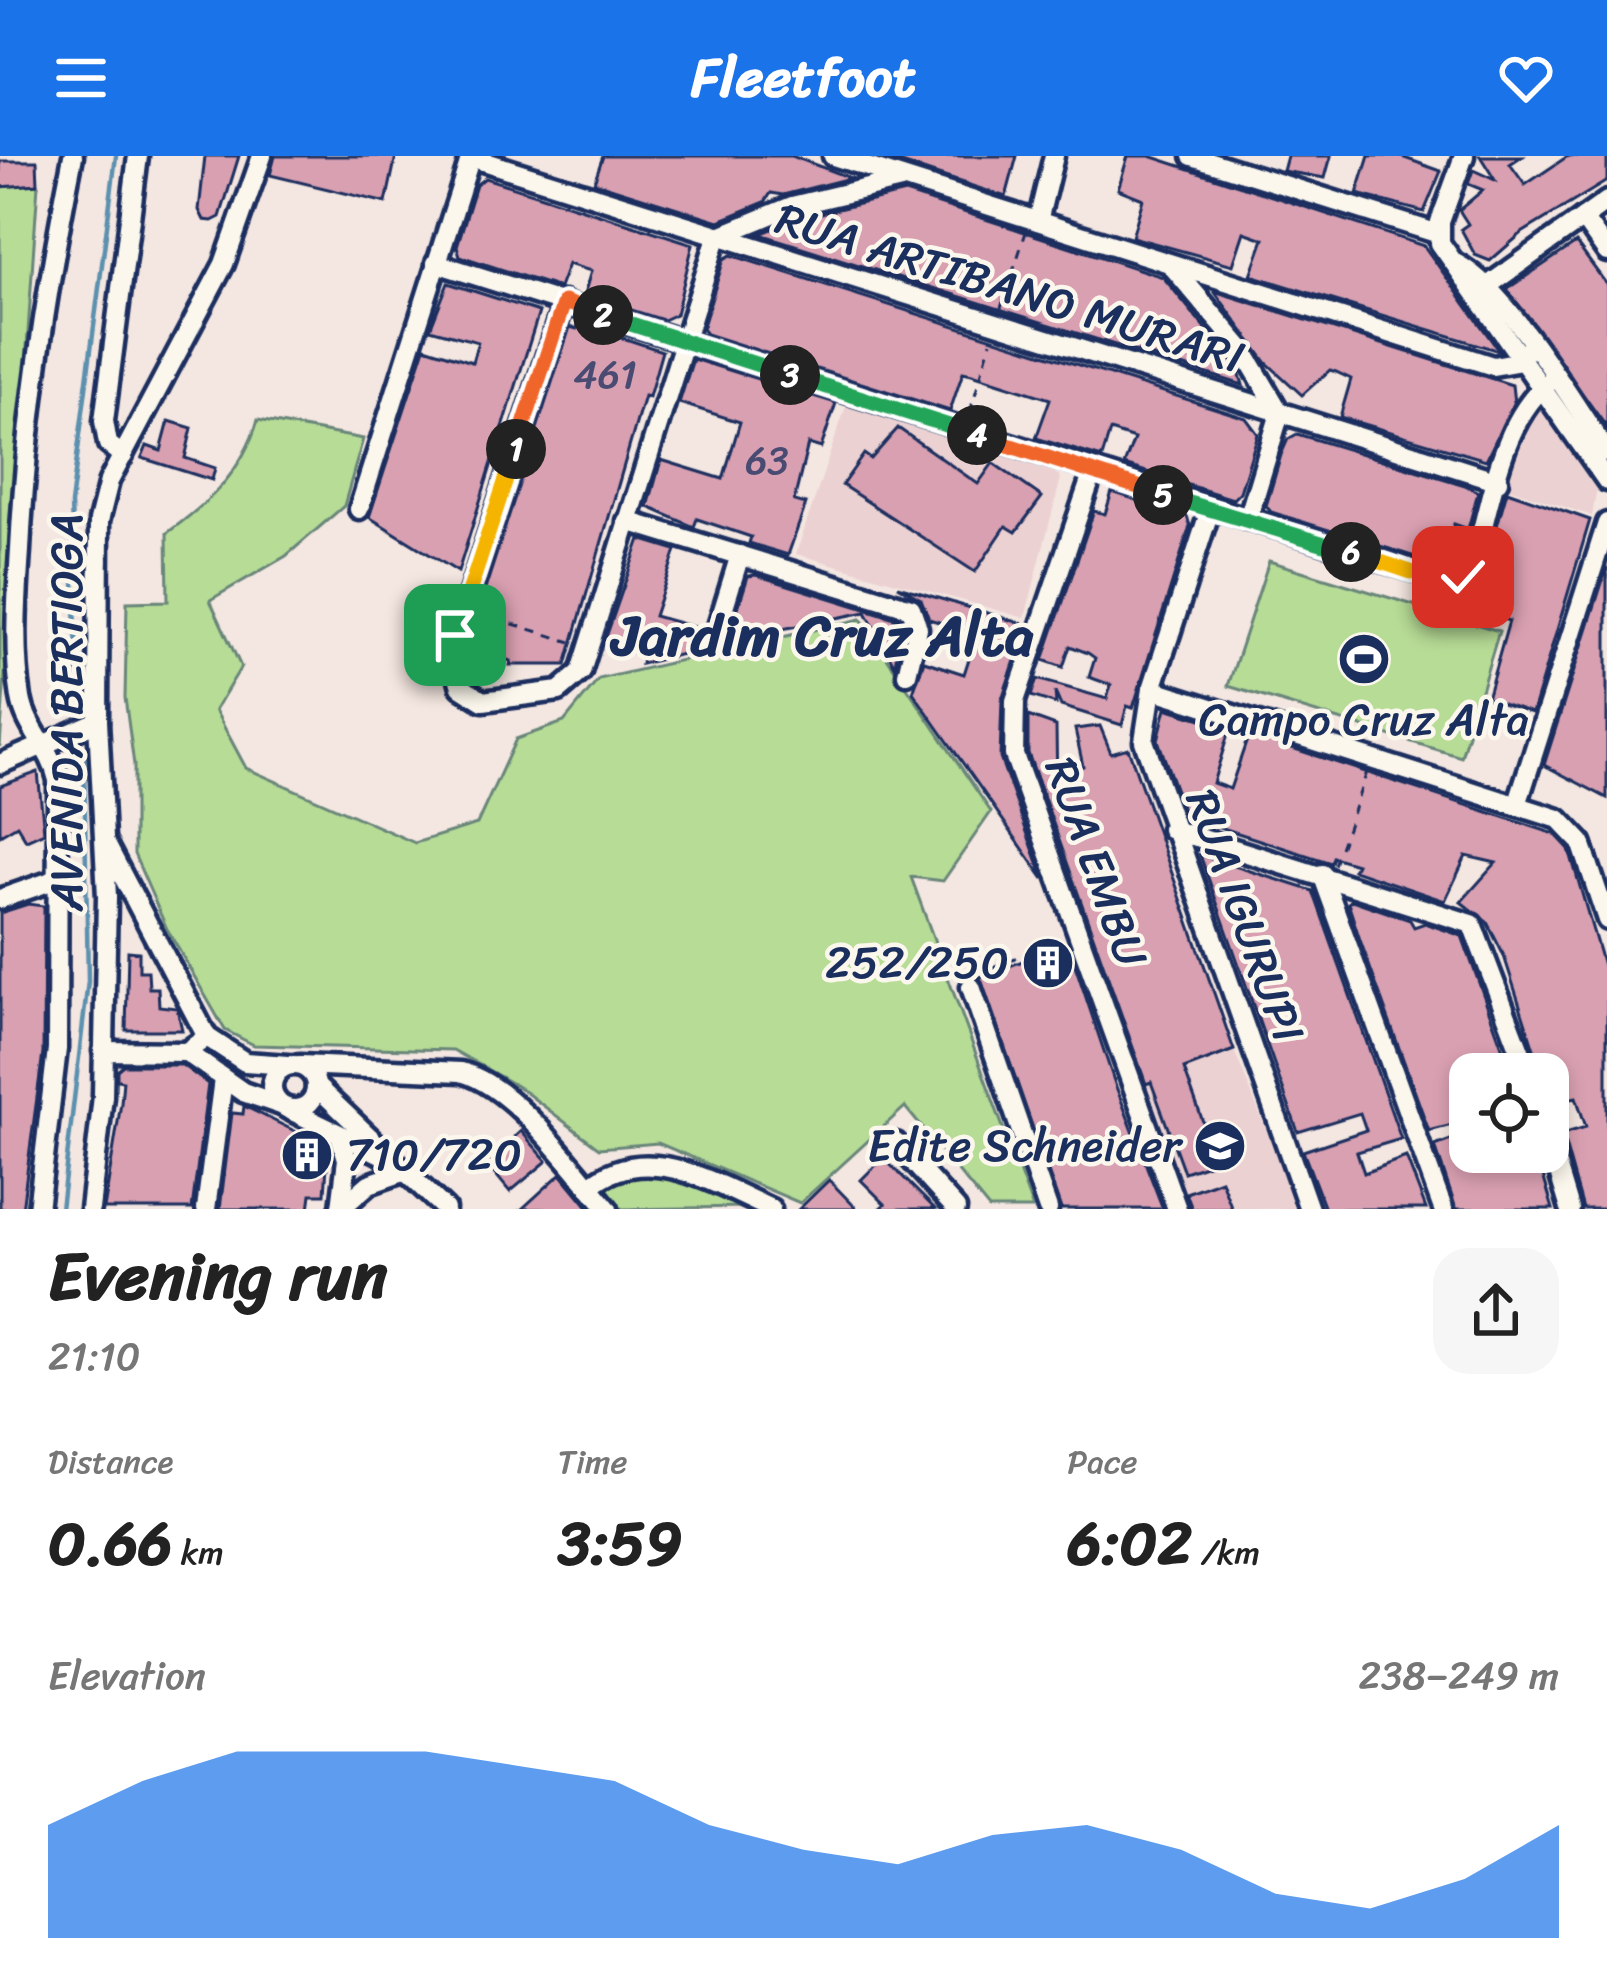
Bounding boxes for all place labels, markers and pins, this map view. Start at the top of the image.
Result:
pin: 2 [573,285,633,345]
pin: 3 [760,345,820,405]
pin: 4 [947,405,1007,465]
pin: 1 [486,419,546,479]
pin: 5 [1133,465,1193,525]
pin: 6 [1321,522,1381,582]
pin [1412,526,1514,628]
pin [404,584,506,686]
sports icon: Campo Cruz Alta [1336,631,1392,687]
place label: Campo Cruz Alta [1199,680,1529,760]
place label: 252/250 [825,923,1009,1003]
building icon: 252/250 [1020,935,1076,991]
place label: Edite Schneider [867,1106,1184,1186]
place label: 710/720 [346,1115,522,1195]
school or university icon: Edite Schneider [1192,1118,1248,1174]
building icon: 710/720 [279,1127,335,1183]

